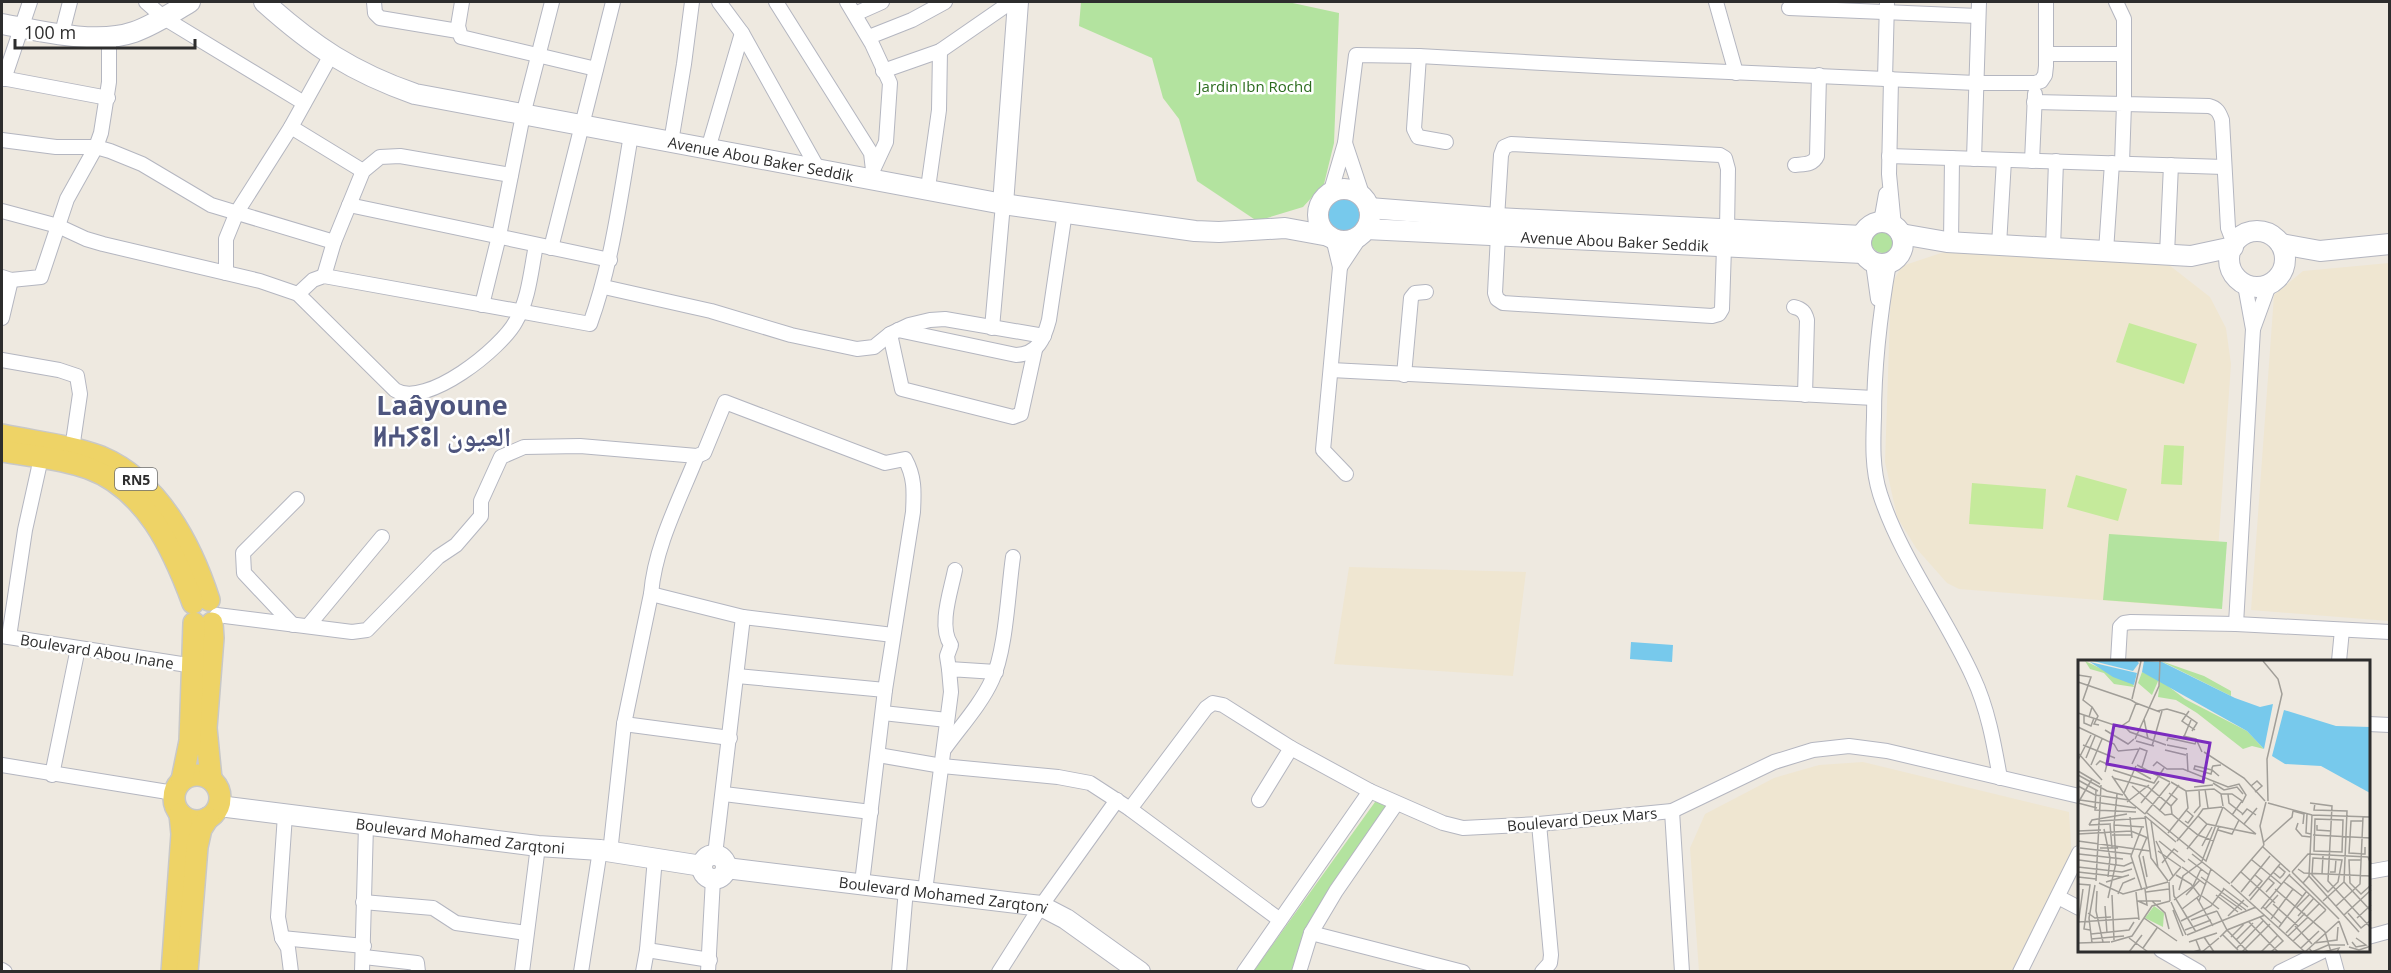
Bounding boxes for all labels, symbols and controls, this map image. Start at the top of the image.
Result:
scale bar [15,12,195,50]
text: 100 m [24,20,76,44]
park label: Jardin Ibn Rochd [1196,76,1312,96]
street label: Avenue Abou Baker Seddik [666,132,855,186]
street label: Avenue Abou Baker Seddik [1520,226,1709,256]
district label: Laâyoune ⵍⵄⵢⵓⵏ العيون [372,386,512,454]
road number: RN5 [115,468,157,490]
street label: Boulevard Abou Inane [19,629,175,673]
inset map [2078,660,2370,952]
street label: Boulevard Deux Mars [1506,802,1658,836]
street label: Boulevard Mohamed Zarqtoni [354,813,565,858]
street label: Boulevard Mohamed Zarqtoni [838,872,1052,918]

